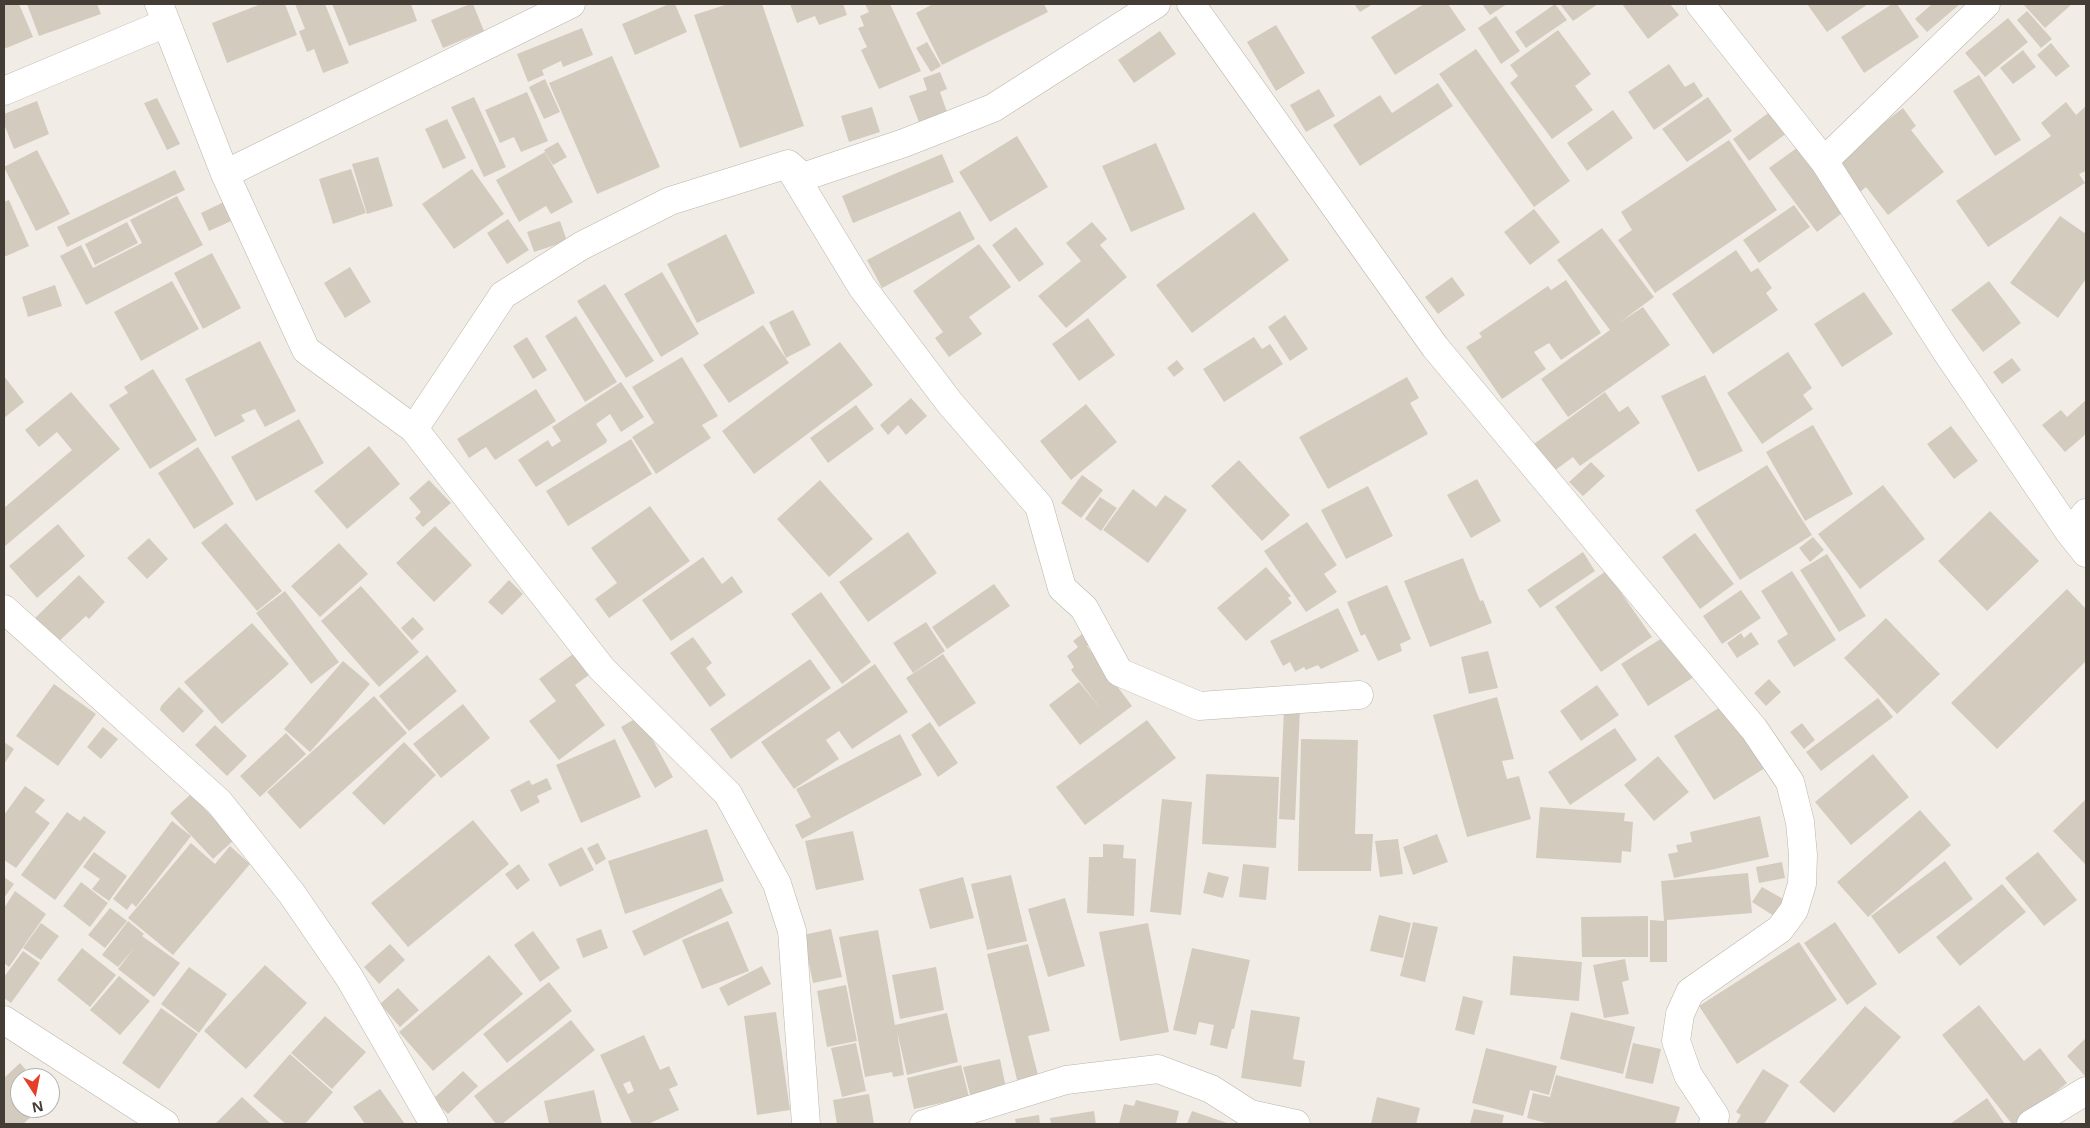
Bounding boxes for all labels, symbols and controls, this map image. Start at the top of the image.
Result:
north arrow [10,1068,60,1118]
text: N [30,1097,45,1118]

